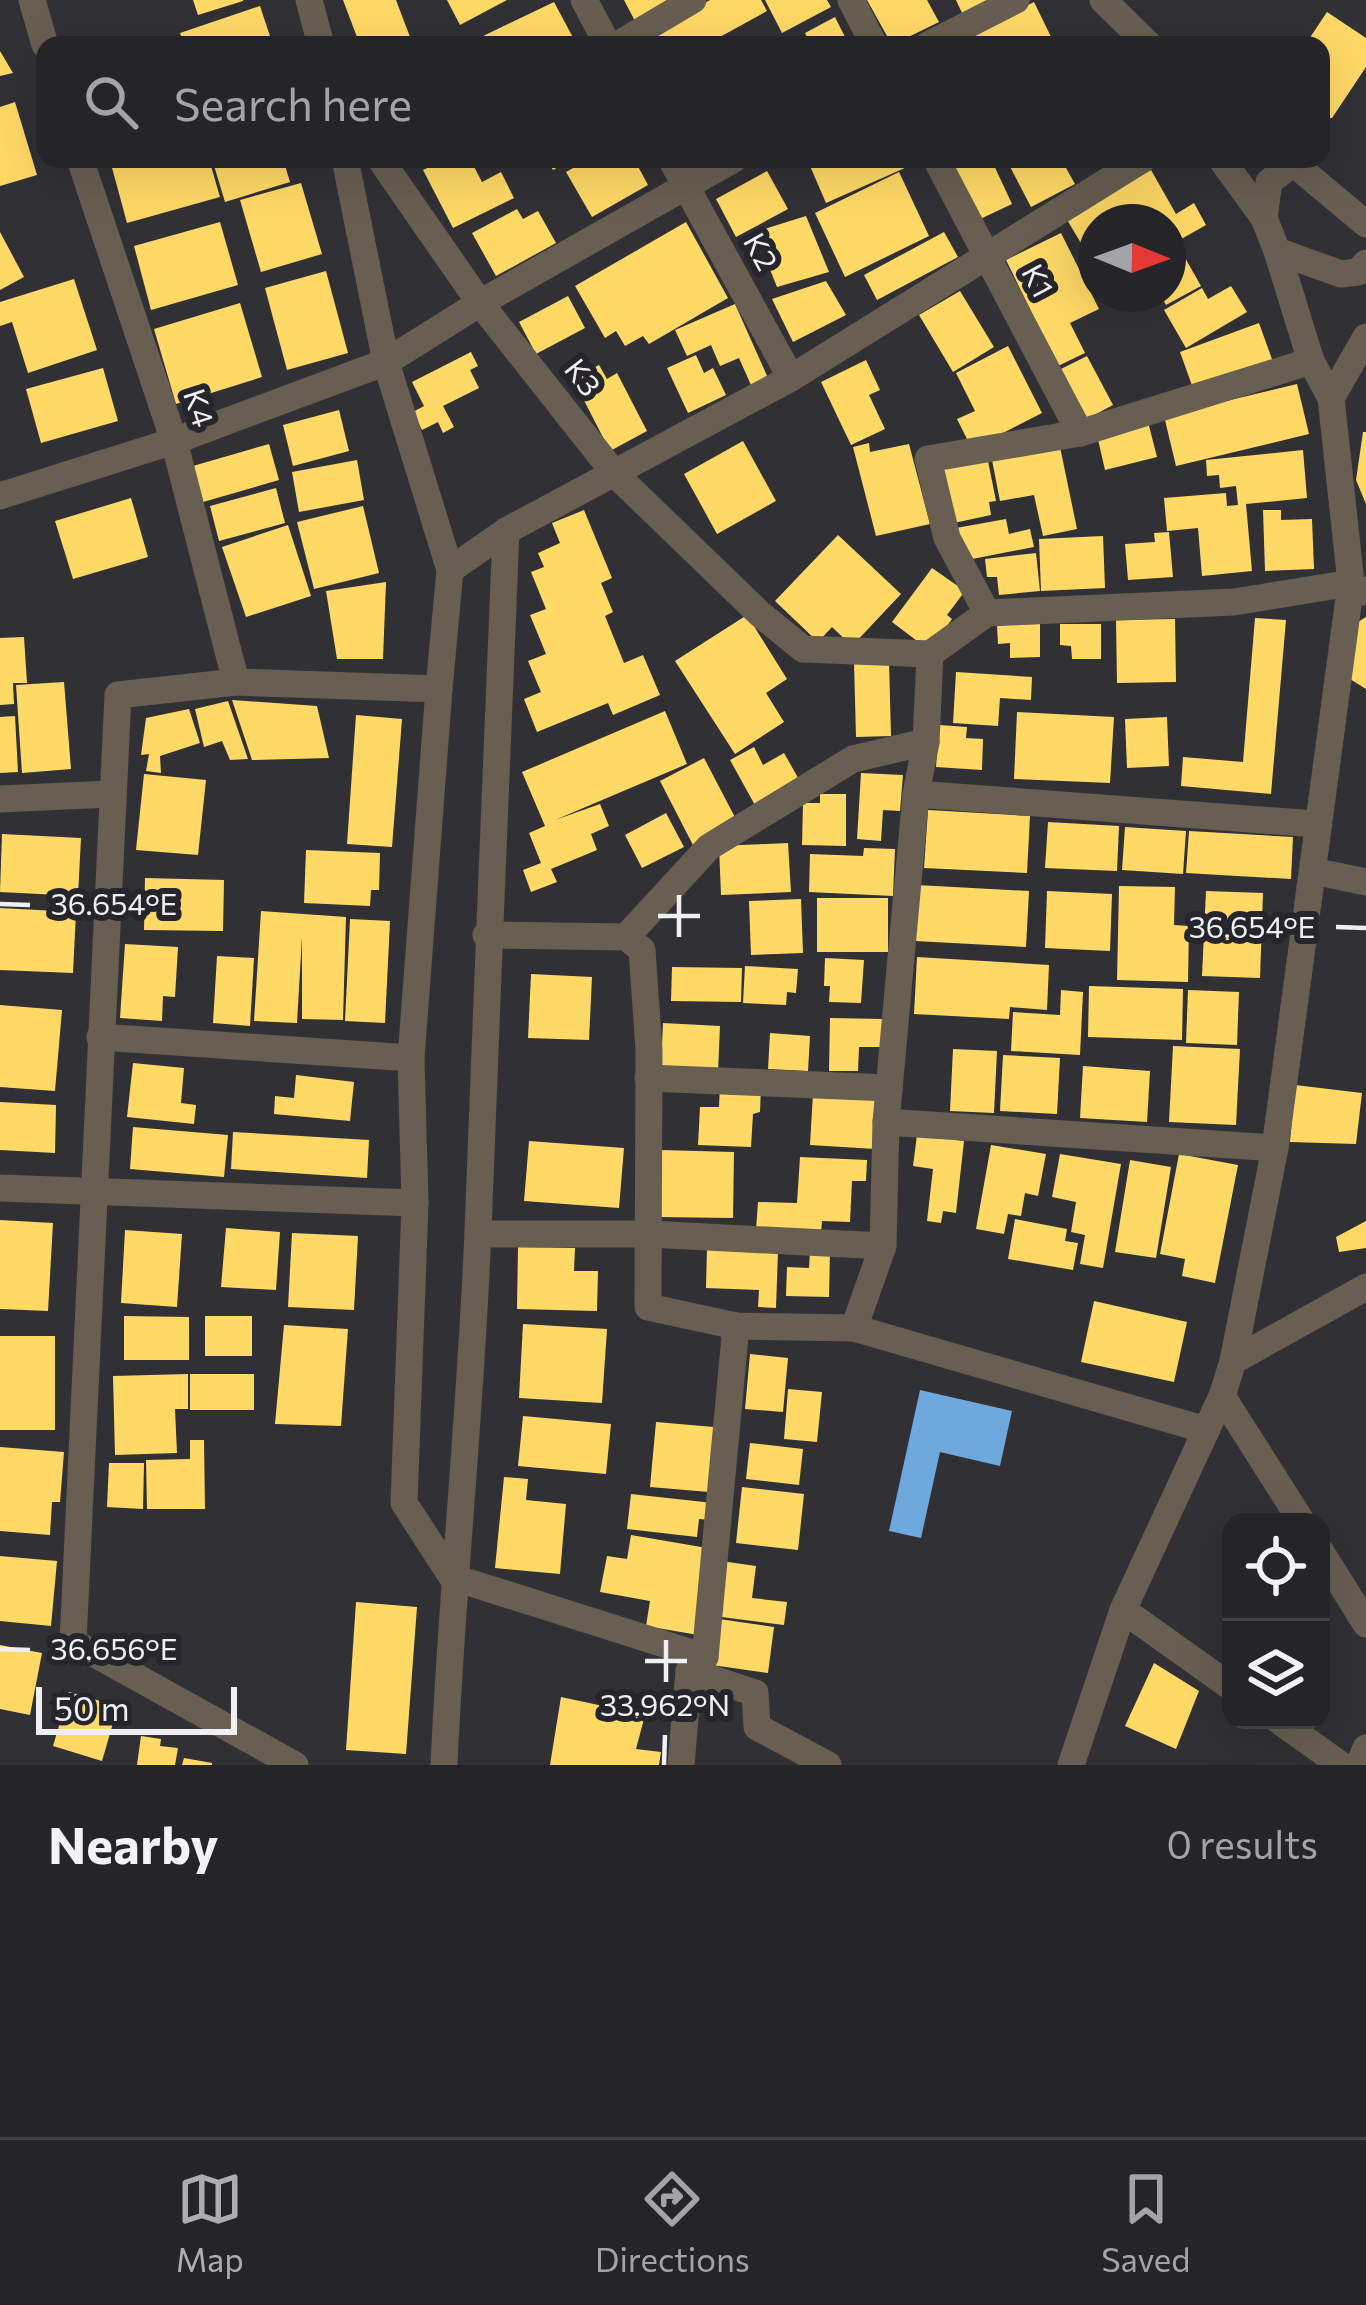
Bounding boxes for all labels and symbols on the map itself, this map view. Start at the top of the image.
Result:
north arrow [1078,204,1186,312]
street label: K2 [737,226,787,276]
street label: K1 [1015,257,1063,303]
street label: K3 [558,350,610,403]
street label: K4 [177,384,224,431]
text: 36.654°E [51,884,177,921]
text: 36.654°E [1189,907,1315,944]
text: 36.656°E [51,1629,177,1666]
scale bar [36,1681,237,1734]
text: 33.962°N [600,1685,730,1722]

